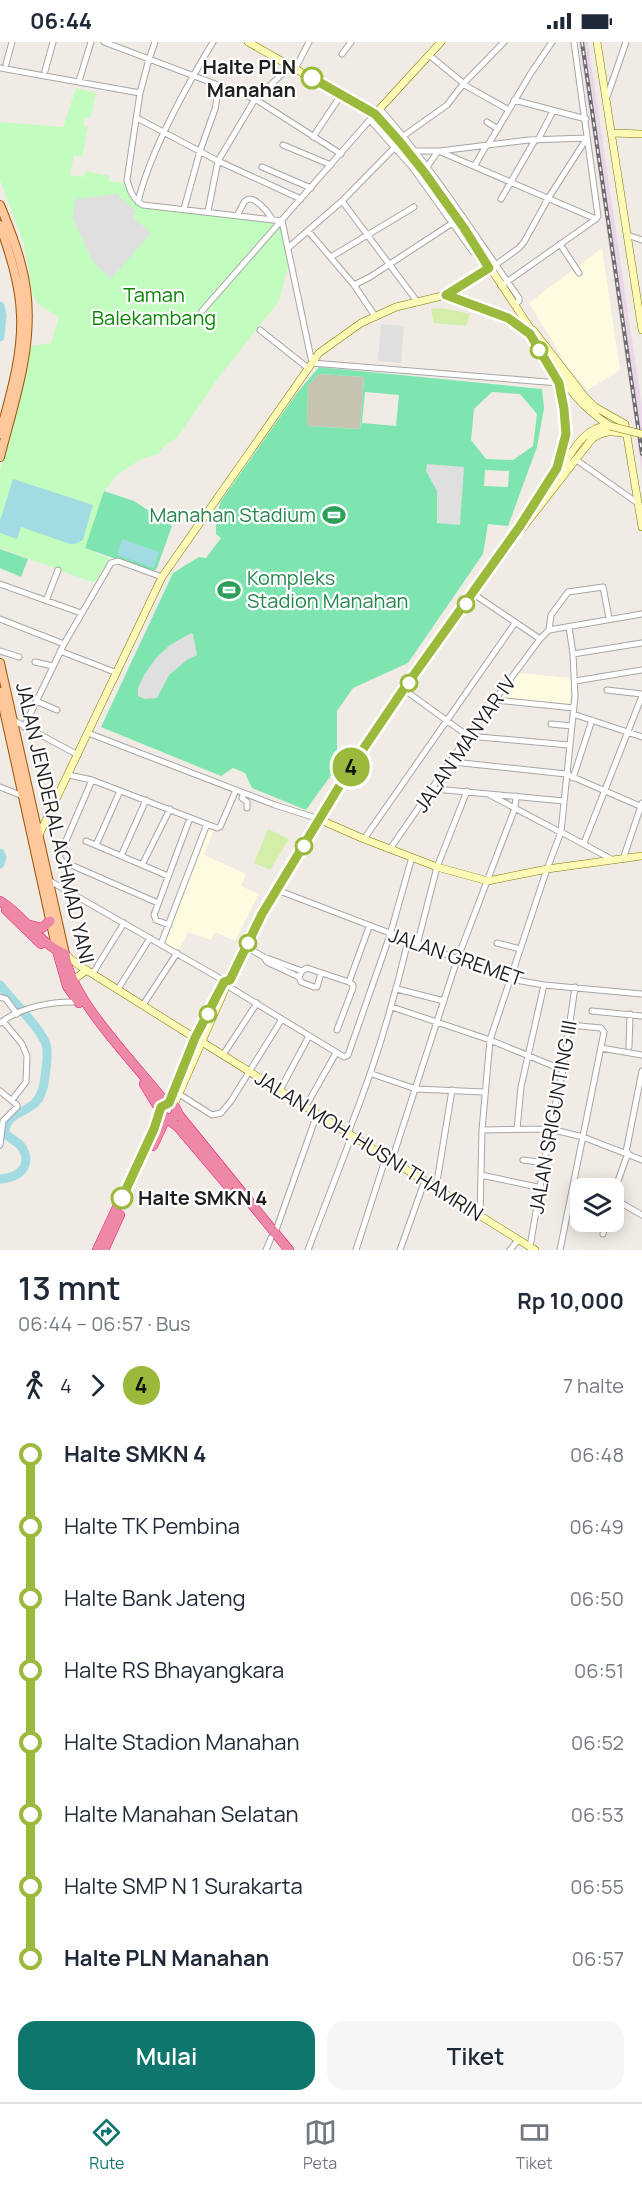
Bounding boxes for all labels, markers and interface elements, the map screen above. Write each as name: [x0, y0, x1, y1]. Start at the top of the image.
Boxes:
text: 06:44: [30, 6, 92, 36]
place label: Halte PLN Manahan: [202, 53, 296, 103]
marker: Halte PLN Manahan: [301, 67, 323, 89]
park label: Taman Balekambang: [92, 281, 216, 331]
unlabelled marker: [530, 341, 548, 359]
place label: Manahan Stadium: [149, 501, 316, 528]
sports icon: Manahan Stadium: [321, 502, 347, 528]
place label: Kompleks Stadion Manahan: [247, 564, 408, 614]
sports icon: Kompleks Stadion Manahan: [216, 577, 242, 603]
unlabelled marker: [457, 595, 475, 613]
street label: JALAN MANYAR IV: [407, 670, 522, 817]
unlabelled marker: [400, 674, 418, 692]
street label: JALAN JENDERAL ACHMAD YANI: [10, 680, 101, 966]
line badge: 4: [332, 748, 370, 786]
text: 4: [345, 753, 357, 781]
unlabelled marker: [295, 837, 313, 855]
street label: JALAN GREMET: [385, 921, 527, 992]
unlabelled marker: [239, 934, 257, 952]
unlabelled marker: [199, 1005, 217, 1023]
street label: JALAN SRIGUNTING III: [522, 1018, 583, 1216]
street label: JALAN MOH. HUSNI THAMRIN: [250, 1064, 488, 1227]
map controls: [570, 1178, 624, 1232]
button: layers: [570, 1178, 624, 1232]
place label: Halte SMKN 4: [138, 1184, 267, 1211]
marker: Halte SMKN 4: [111, 1187, 133, 1209]
text: 13 mnt: [18, 1265, 121, 1310]
text: Rp 10,000: [517, 1286, 624, 1316]
text: 06:44 – 06:57 · Bus: [18, 1310, 191, 1337]
icon: walk: [18, 1369, 51, 1402]
icon: forward: [81, 1369, 114, 1402]
text: 4: [135, 1371, 148, 1399]
text: 4: [60, 1372, 72, 1399]
text: 7 halte: [563, 1372, 624, 1399]
text: Halte SMKN 4: [64, 1439, 206, 1469]
text: 06:48: [570, 1441, 624, 1468]
text: Halte TK Pembina: [64, 1511, 240, 1541]
text: 06:49: [569, 1513, 624, 1540]
text: Halte Bank Jateng: [64, 1583, 246, 1613]
text: 06:50: [570, 1585, 624, 1612]
text: Halte RS Bhayangkara: [64, 1655, 284, 1685]
text: 06:51: [574, 1657, 624, 1684]
text: Halte Stadion Manahan: [64, 1727, 300, 1757]
text: 06:52: [571, 1729, 624, 1756]
text: Halte Manahan Selatan: [64, 1799, 299, 1829]
text: 06:53: [571, 1801, 624, 1828]
text: Halte SMP N 1 Surakarta: [64, 1871, 303, 1901]
text: 06:55: [570, 1873, 624, 1900]
text: Halte PLN Manahan: [64, 1943, 269, 1973]
text: 06:57: [572, 1945, 624, 1972]
button: Mulai: [18, 2021, 315, 2090]
button: Tiket: [327, 2021, 624, 2090]
tab: Rute: [89, 2116, 124, 2174]
tab: Peta: [303, 2116, 337, 2174]
tab: Tiket: [516, 2116, 553, 2174]

